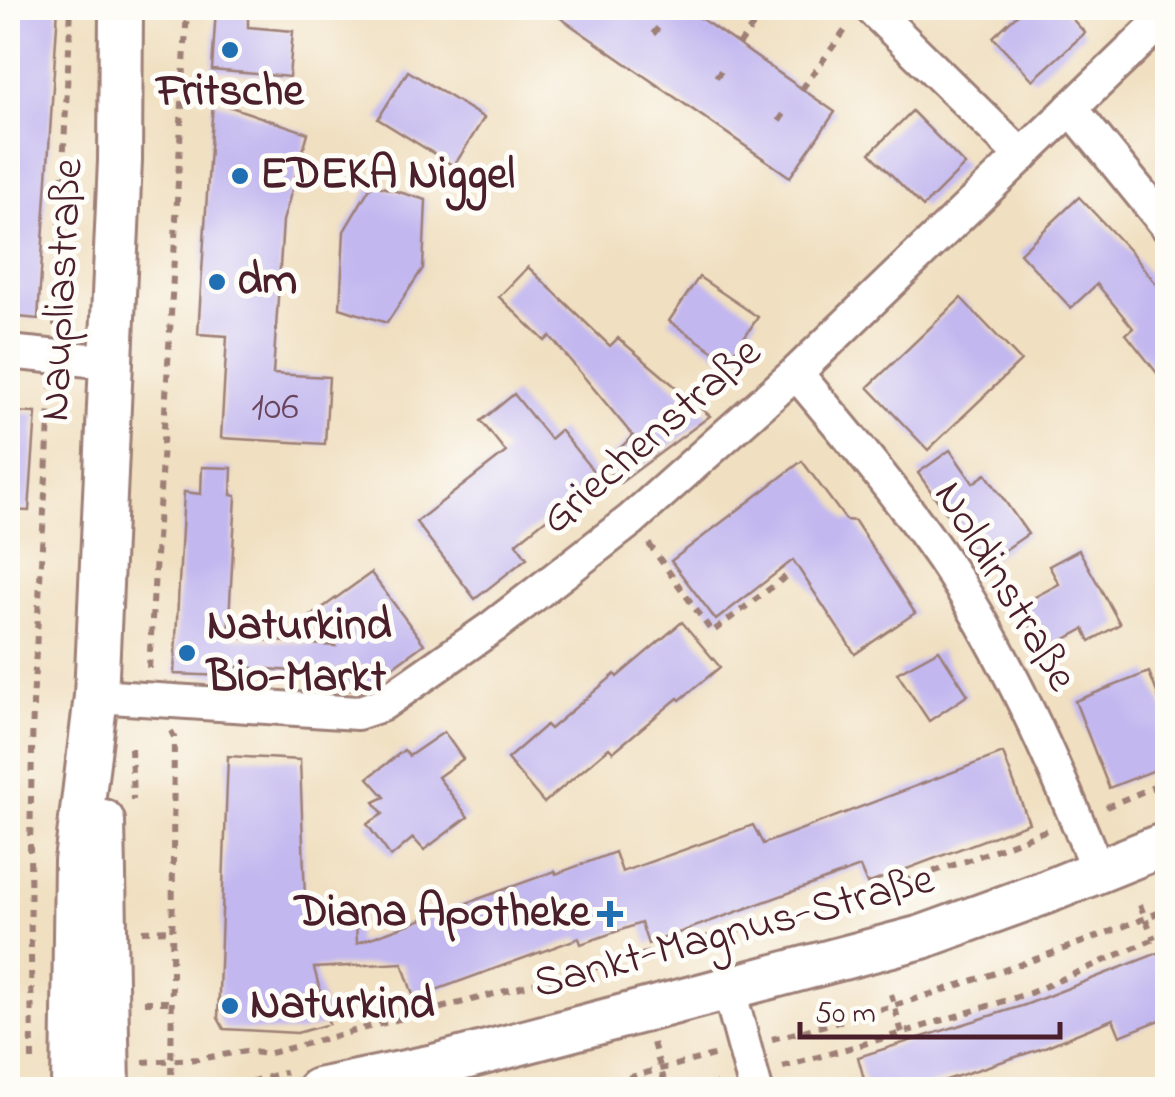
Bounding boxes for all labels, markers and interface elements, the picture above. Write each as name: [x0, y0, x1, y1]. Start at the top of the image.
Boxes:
marker: Fritsche: [219, 39, 241, 61]
place label: Fritsche: [154, 60, 305, 126]
place label: EDEKA Niggel: [260, 143, 515, 211]
street label: Naupliastraße: [23, 156, 103, 423]
marker: EDEKA Niggel: [229, 165, 251, 187]
place label: dm: [237, 249, 297, 315]
marker: dm: [206, 271, 228, 293]
street label: Griechenstraße: [527, 322, 778, 552]
house number: 106: [251, 379, 299, 438]
street label: Noldinstraße: [915, 469, 1093, 706]
place label: Naturkind Bio-Markt: [205, 594, 392, 712]
marker: Naturkind Bio-Markt: [176, 642, 198, 664]
street label: Sankt-Magnus-Straße: [526, 848, 943, 1019]
place label: Diana Apotheke: [293, 881, 592, 947]
marker: Diana Apotheke: [599, 903, 621, 925]
place label: Naturkind: [250, 973, 435, 1039]
scale bar: [800, 977, 1060, 1039]
text: 50 m: [815, 993, 876, 1037]
marker: Naturkind: [219, 995, 241, 1017]

